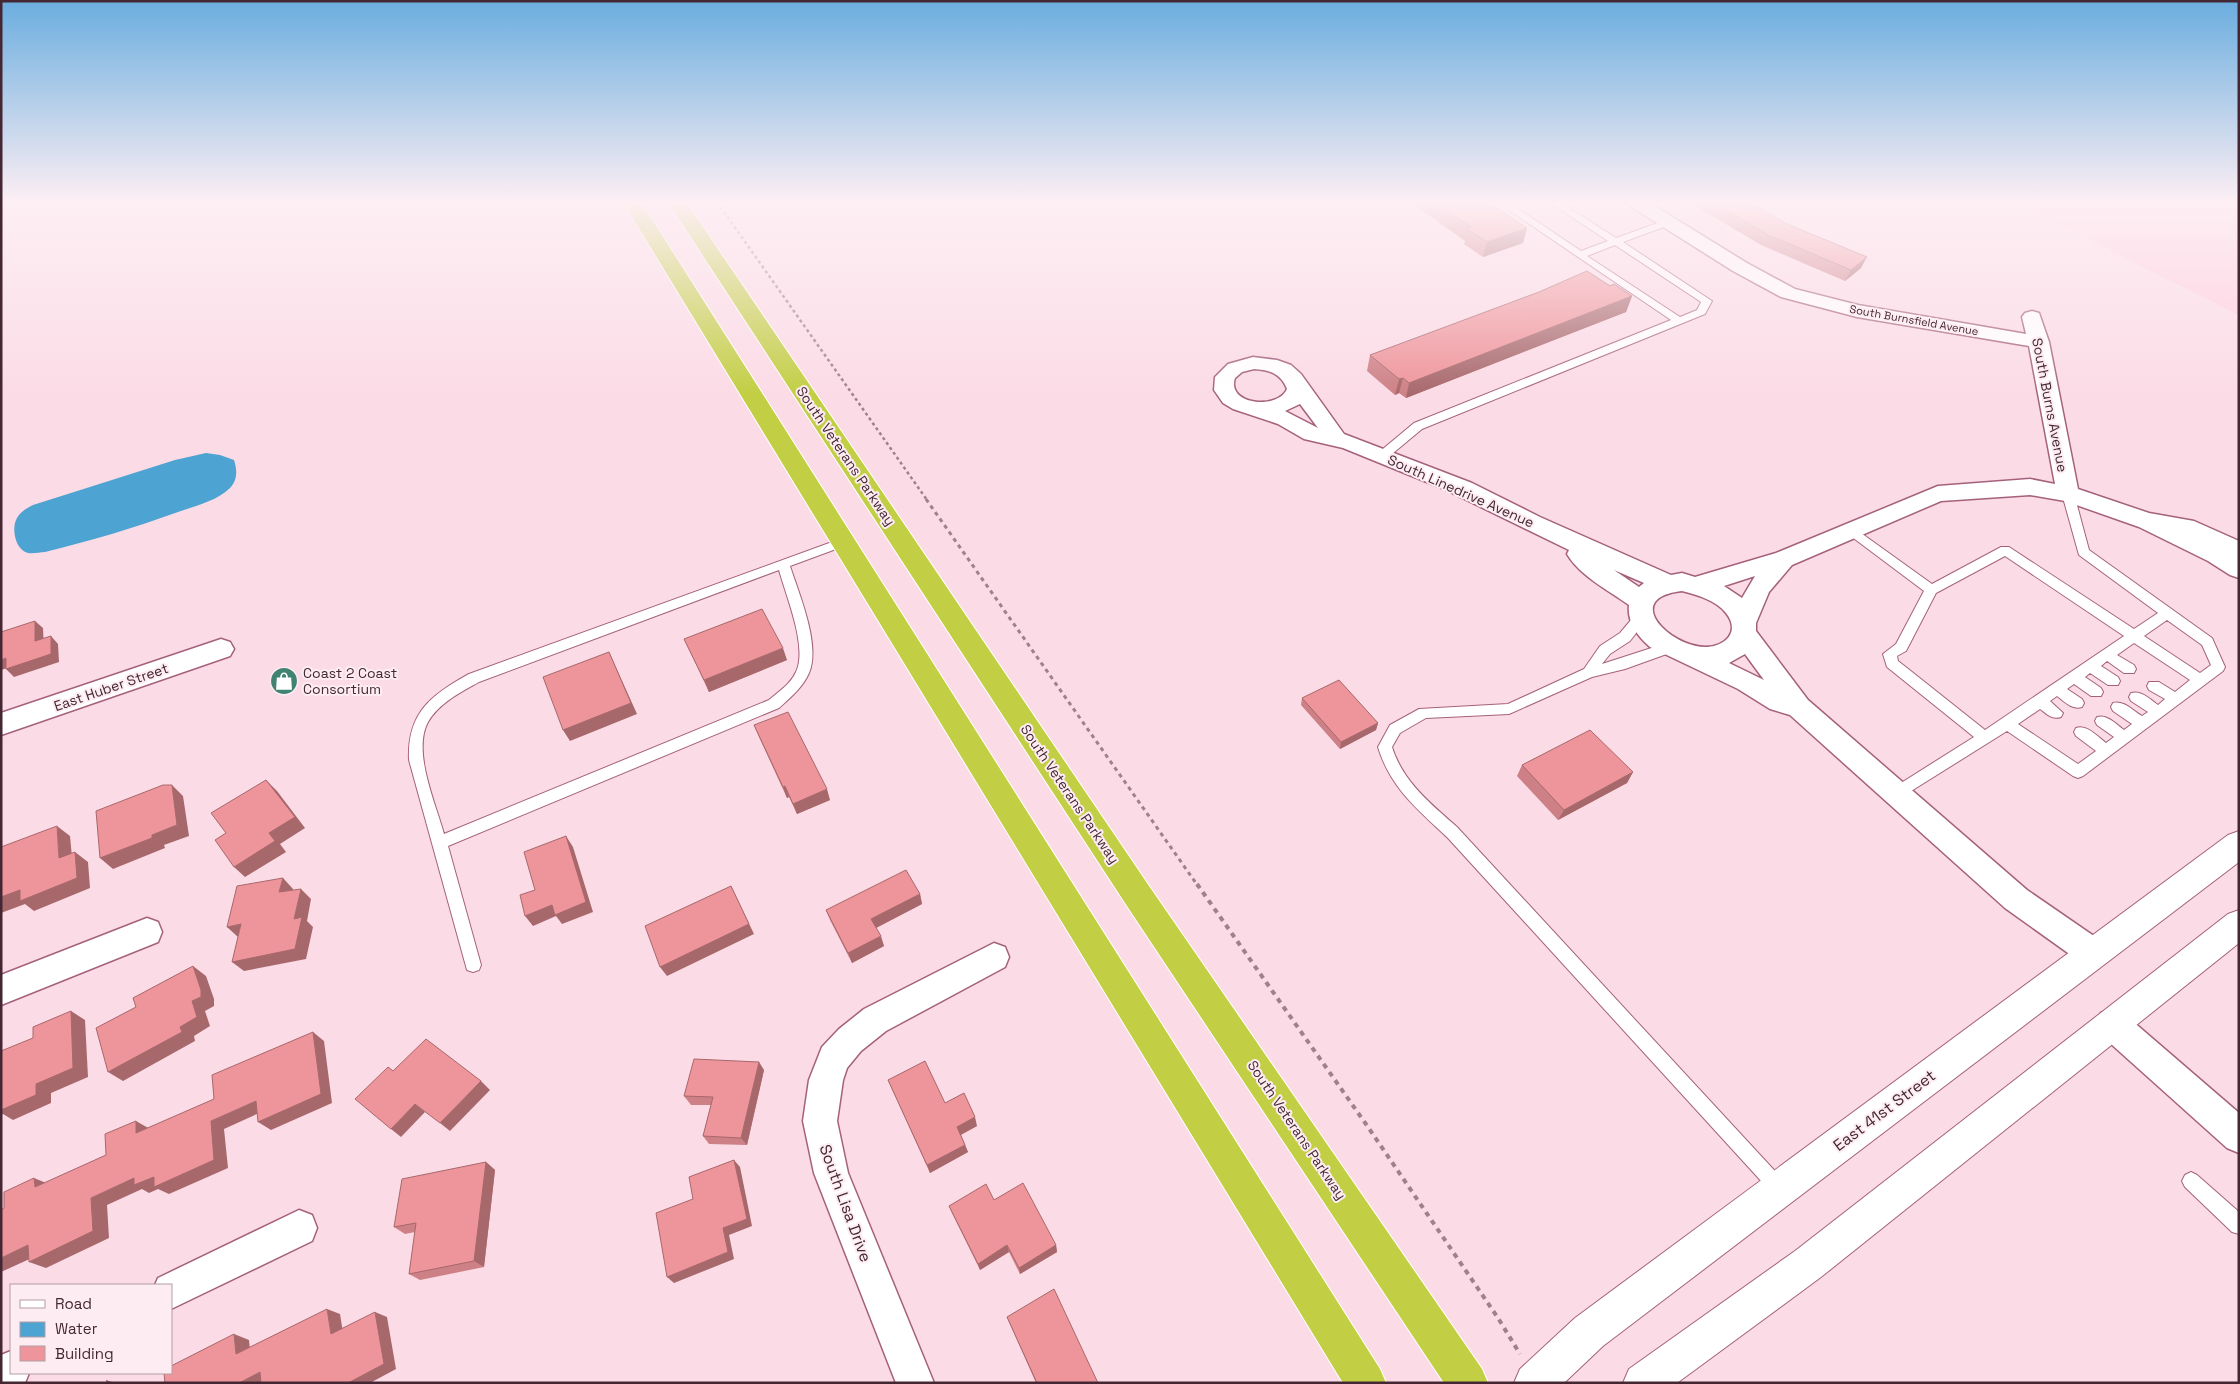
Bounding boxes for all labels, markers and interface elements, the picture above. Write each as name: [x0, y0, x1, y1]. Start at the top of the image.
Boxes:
street label: South Burnsfield Avenue: [1848, 302, 1980, 338]
street label: South Burns Avenue: [2028, 336, 2072, 474]
street label: South Veterans Parkway: [793, 383, 899, 529]
street label: South Linedrive Avenue: [1385, 451, 1537, 531]
street label: East Huber Street: [51, 659, 171, 715]
place label: Coast 2 Coast Consortium: [303, 664, 397, 698]
shop icon: Coast 2 Coast Consortium: [269, 666, 299, 696]
street label: South Veterans Parkway: [1017, 721, 1123, 867]
street label: South Veterans Parkway: [1244, 1057, 1350, 1203]
street label: East 41st Street: [1829, 1065, 1940, 1156]
street label: South Lisa Drive: [815, 1142, 877, 1265]
legend: [10, 1284, 172, 1374]
text: Road: [55, 1294, 92, 1313]
text: Water: [55, 1319, 98, 1338]
text: Building: [55, 1344, 114, 1363]

